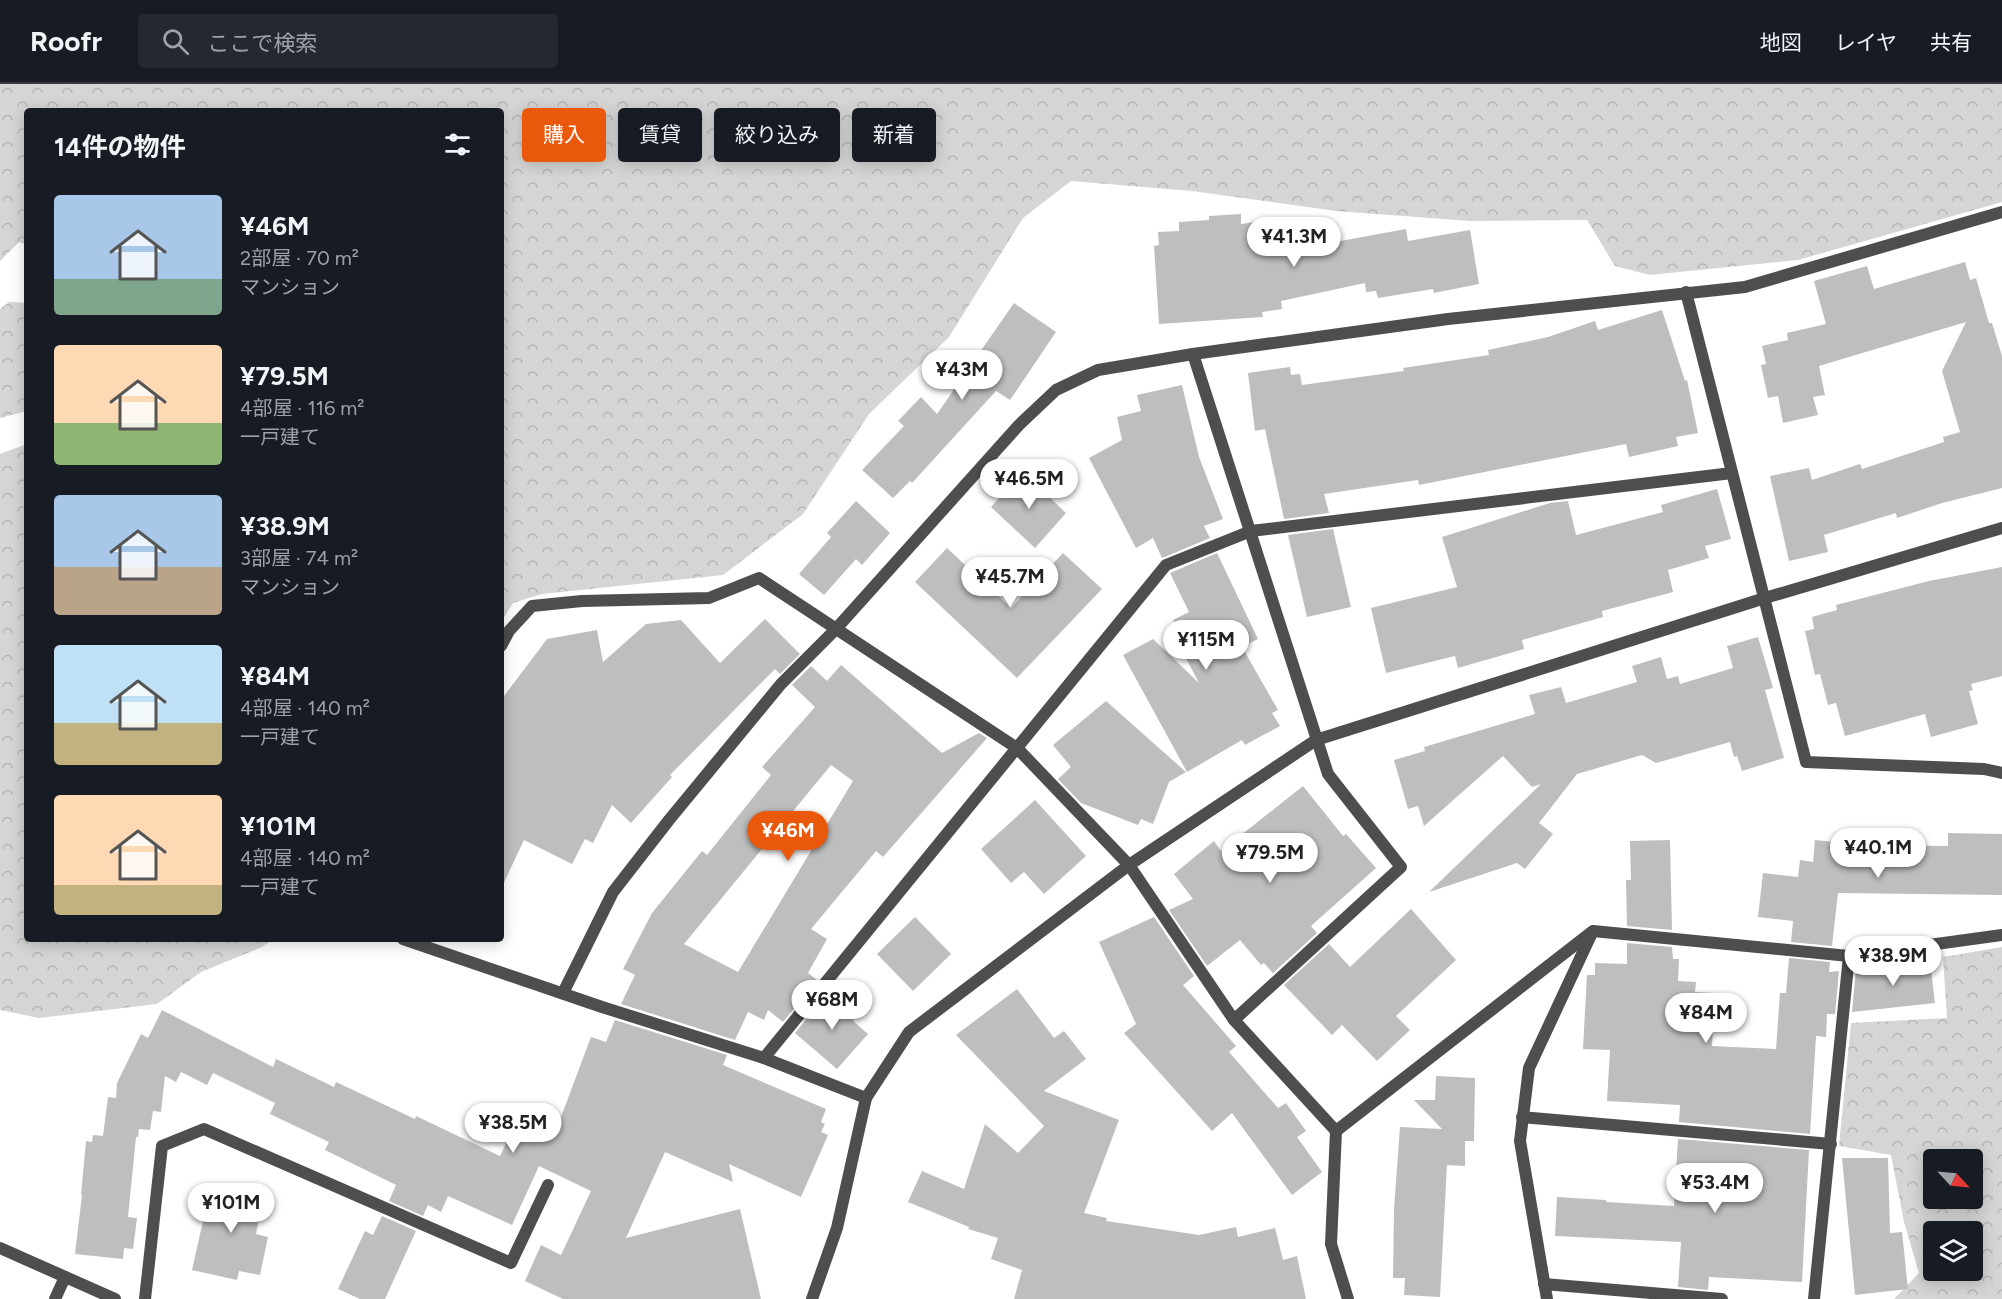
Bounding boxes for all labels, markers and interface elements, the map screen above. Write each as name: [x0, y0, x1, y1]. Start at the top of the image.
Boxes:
search box: [138, 14, 558, 68]
text: Roofr: [30, 24, 102, 58]
icon: search: [159, 25, 192, 58]
text: ここで検索: [207, 30, 317, 57]
text: 地図: [1760, 30, 1802, 55]
text: レイヤ: [1835, 30, 1897, 55]
text: 共有: [1930, 30, 1972, 55]
chip: 購入: [522, 108, 606, 162]
chip: 賃貸: [618, 108, 702, 162]
chip: 絞り込み: [714, 108, 840, 162]
chip: 新着: [852, 108, 936, 162]
icon: filters: [441, 128, 474, 161]
text: 14件の物件: [54, 131, 185, 163]
text: ¥46M: [240, 210, 309, 242]
pin: ¥41.3M: [1245, 217, 1343, 268]
icon: home: [102, 219, 174, 291]
text: ¥41.3M: [1261, 224, 1327, 248]
text: 2部屋 · 70 m²: [240, 246, 359, 270]
text: マンション: [240, 275, 340, 299]
pin: ¥43M: [926, 350, 998, 401]
text: ¥43M: [936, 357, 988, 381]
text: ¥79.5M: [240, 360, 329, 392]
icon: home: [102, 369, 174, 441]
text: 4部屋 · 116 m²: [240, 396, 364, 420]
text: 一戸建て: [240, 425, 320, 449]
pin: ¥46.5M: [980, 459, 1078, 510]
text: ¥46.5M: [994, 466, 1064, 490]
text: ¥38.9M: [240, 510, 330, 542]
icon: home: [102, 519, 174, 591]
text: 3部屋 · 74 m²: [240, 546, 358, 570]
pin: ¥45.7M: [961, 557, 1059, 608]
text: ¥45.7M: [975, 564, 1045, 588]
text: マンション: [240, 575, 340, 599]
pin: ¥115M: [1164, 620, 1248, 671]
text: ¥115M: [1177, 627, 1235, 651]
text: ¥84M: [240, 660, 310, 692]
icon: home: [102, 669, 174, 741]
text: 4部屋 · 140 m²: [240, 696, 370, 720]
text: 一戸建て: [240, 725, 320, 749]
text: ¥101M: [240, 810, 317, 842]
pin: ¥46M: [752, 811, 824, 862]
text: ¥46M: [761, 818, 815, 842]
icon: home: [102, 819, 174, 891]
pin: ¥40.1M: [1829, 828, 1927, 879]
pin: ¥79.5M: [1221, 833, 1319, 884]
text: ¥40.1M: [1844, 835, 1912, 859]
text: ¥79.5M: [1236, 840, 1304, 864]
text: 4部屋 · 140 m²: [240, 846, 370, 870]
text: 一戸建て: [240, 875, 320, 899]
pin: ¥38.9M: [1844, 936, 1942, 987]
text: ¥38.9M: [1859, 943, 1927, 967]
pin: ¥68M: [796, 980, 868, 1031]
text: ¥68M: [806, 987, 858, 1011]
pin: ¥84M: [1670, 993, 1742, 1044]
text: ¥84M: [1679, 1000, 1733, 1024]
pin: ¥38.5M: [464, 1103, 562, 1154]
text: ¥38.5M: [479, 1110, 548, 1134]
north arrow: [1923, 1149, 1983, 1209]
map controls: [1923, 1149, 1983, 1281]
pin: ¥53.4M: [1666, 1163, 1764, 1214]
text: ¥53.4M: [1680, 1170, 1750, 1194]
pin: ¥101M: [189, 1183, 273, 1234]
text: ¥101M: [202, 1190, 260, 1214]
button: layers: [1923, 1221, 1983, 1281]

